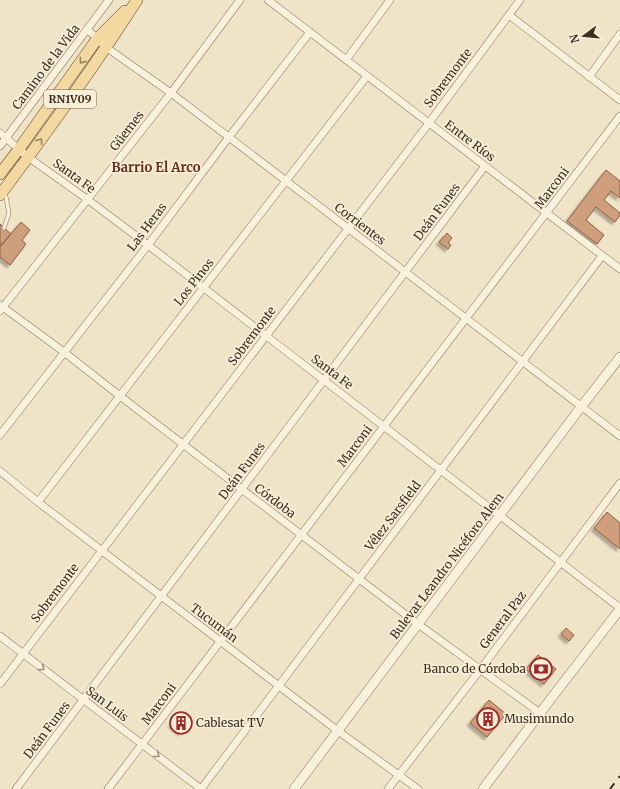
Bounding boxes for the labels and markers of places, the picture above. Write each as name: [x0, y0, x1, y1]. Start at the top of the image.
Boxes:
bank icon: Banco de Córdoba: [528, 656, 554, 682]
place label: Banco de Córdoba: [423, 661, 527, 676]
building icon: Musimundo: [475, 706, 501, 732]
building icon: Cablesat TV: [168, 710, 194, 736]
place label: Musimundo: [504, 711, 574, 726]
place label: Cablesat TV: [196, 715, 265, 730]

